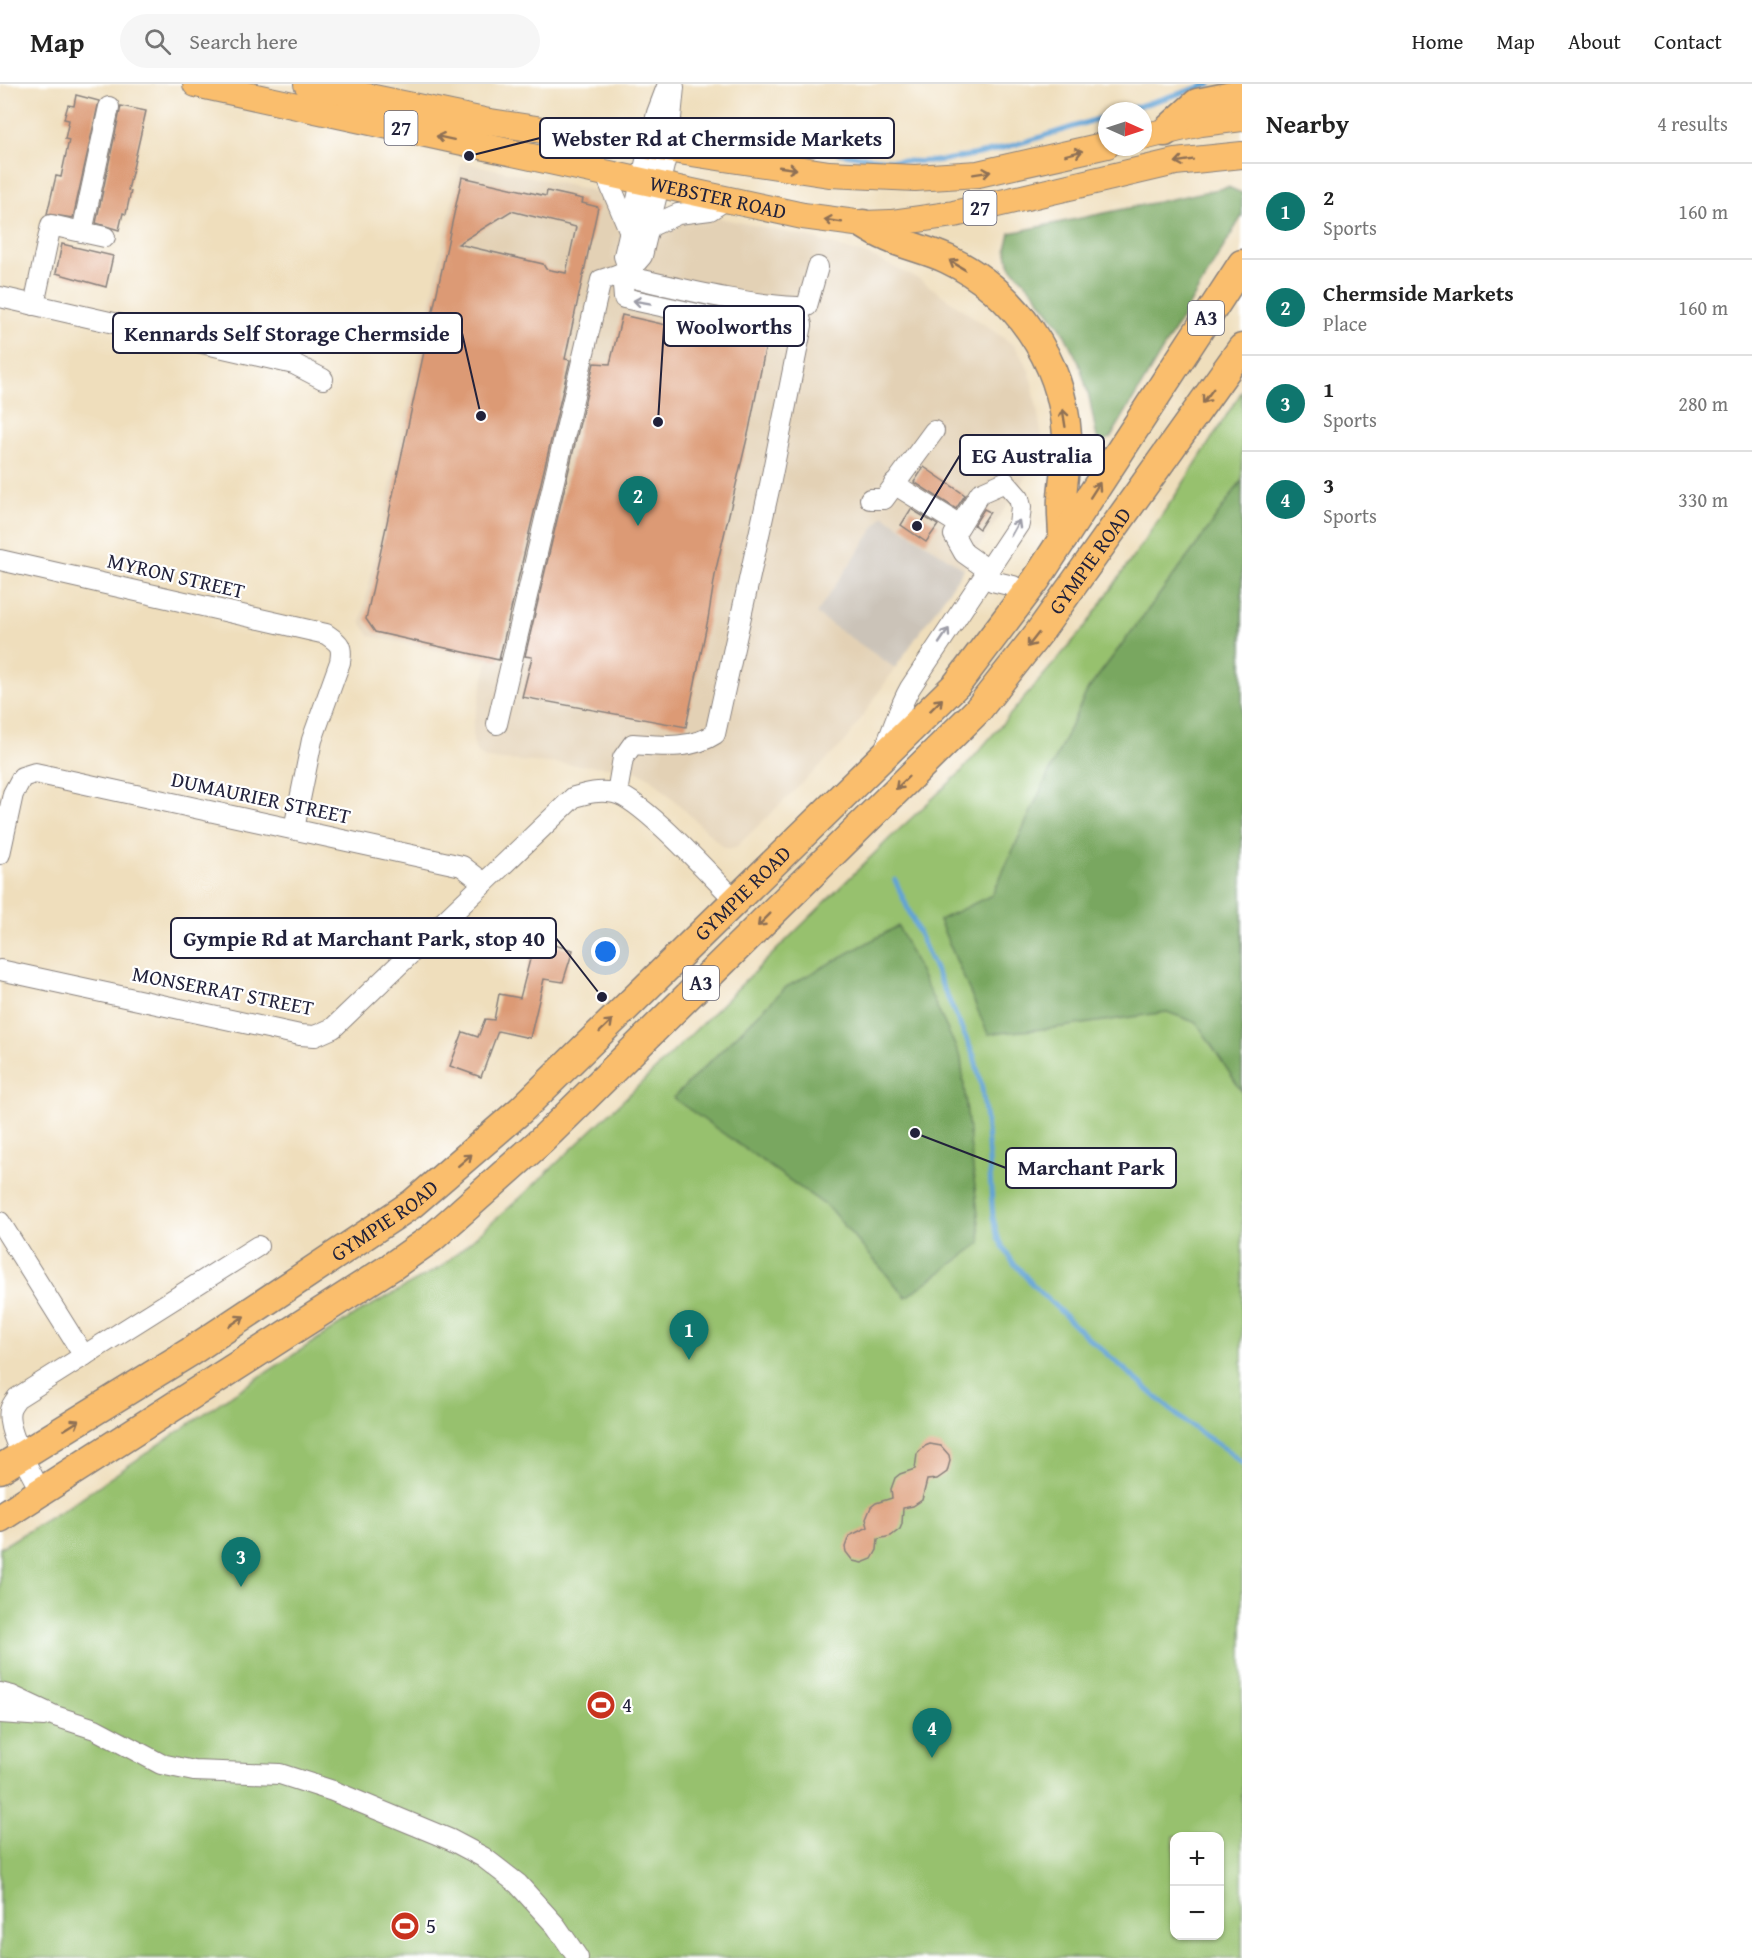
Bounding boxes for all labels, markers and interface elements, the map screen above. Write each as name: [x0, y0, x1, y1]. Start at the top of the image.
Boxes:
search box: [120, 14, 540, 68]
text: Map: [30, 21, 84, 62]
icon: search: [141, 25, 174, 58]
text: Search here: [189, 25, 298, 57]
text: Home: [1412, 26, 1463, 57]
text: Map: [1496, 26, 1535, 57]
text: About: [1568, 26, 1621, 57]
text: Contact: [1654, 26, 1722, 57]
north arrow: [1098, 102, 1152, 156]
text: Nearby: [1266, 104, 1349, 143]
text: 4 results: [1657, 109, 1728, 138]
road number: 27: [384, 111, 418, 145]
callout: Webster Rd at Chermside Markets: [540, 118, 894, 158]
text: Webster Rd at Chermside Markets: [552, 122, 882, 154]
one-way arrow: [436, 132, 455, 143]
one-way arrow: [1064, 147, 1083, 158]
one-way arrow: [1175, 155, 1194, 166]
one-way arrow: [777, 163, 797, 174]
street label: WEBSTER ROAD: [646, 167, 789, 227]
one-way arrow: [971, 167, 991, 178]
text: 2: [1323, 181, 1334, 213]
road number: 27: [964, 191, 996, 225]
text: 1: [1280, 197, 1291, 226]
text: 160 m: [1678, 197, 1728, 226]
text: Sports: [1323, 213, 1377, 242]
one-way arrow: [824, 215, 844, 226]
one-way arrow: [949, 258, 966, 270]
text: Chermside Markets: [1323, 277, 1514, 309]
text: 2: [1280, 293, 1291, 322]
text: 160 m: [1678, 293, 1728, 322]
one-way arrow: [632, 296, 652, 307]
road number: A3: [1188, 301, 1224, 335]
callout: Woolworths: [664, 306, 804, 346]
text: Place: [1323, 309, 1367, 338]
text: Woolworths: [676, 310, 792, 342]
callout: Kennards Self Storage Chermside: [113, 313, 462, 353]
text: Kennards Self Storage Chermside: [124, 317, 450, 349]
text: 1: [1323, 373, 1334, 405]
one-way arrow: [1202, 387, 1214, 403]
text: 3: [1280, 389, 1291, 418]
text: 280 m: [1678, 389, 1728, 418]
text: Sports: [1323, 405, 1377, 434]
one-way arrow: [1059, 409, 1070, 429]
callout: EG Australia: [960, 435, 1104, 475]
text: EG Australia: [972, 439, 1093, 471]
text: 3: [1323, 469, 1334, 501]
pin: 2: [618, 476, 658, 526]
one-way arrow: [1089, 482, 1101, 499]
text: 4: [1280, 485, 1291, 514]
text: 330 m: [1678, 485, 1728, 514]
street label: GYMPIE ROAD: [1041, 501, 1139, 621]
text: Sports: [1323, 501, 1377, 530]
one-way arrow: [1009, 520, 1021, 537]
street label: MYRON STREET: [104, 545, 248, 606]
one-way arrow: [938, 627, 951, 644]
one-way arrow: [1027, 631, 1040, 647]
one-way arrow: [928, 698, 943, 713]
street label: DUMAURIER STREET: [169, 763, 354, 832]
one-way arrow: [895, 776, 910, 791]
street label: GYMPIE ROAD: [687, 838, 798, 948]
one-way arrow: [756, 913, 771, 928]
callout: Gympie Rd at Marchant Park, stop 40: [171, 918, 556, 958]
text: Gympie Rd at Marchant Park, stop 40: [183, 922, 545, 954]
your location: [591, 937, 620, 966]
street label: MONSERRAT STREET: [130, 958, 317, 1023]
road number: A3: [683, 966, 719, 1000]
one-way arrow: [599, 1019, 614, 1034]
callout: Marchant Park: [1006, 1148, 1176, 1188]
text: Marchant Park: [1018, 1151, 1165, 1183]
one-way arrow: [457, 1153, 472, 1167]
street label: GYMPIE ROAD: [325, 1172, 445, 1269]
pin: 1: [670, 1310, 708, 1360]
one-way arrow: [228, 1315, 245, 1327]
one-way arrow: [63, 1418, 80, 1430]
pin: 3: [222, 1538, 260, 1587]
sports icon: 4: [585, 1689, 617, 1721]
place label: 4: [622, 1689, 632, 1720]
pin: 4: [912, 1708, 952, 1758]
map controls: [1170, 1832, 1224, 1940]
button: +: [1170, 1832, 1224, 1886]
button: −: [1170, 1886, 1224, 1940]
sports icon: 5: [389, 1910, 421, 1942]
place label: 5: [426, 1910, 436, 1941]

